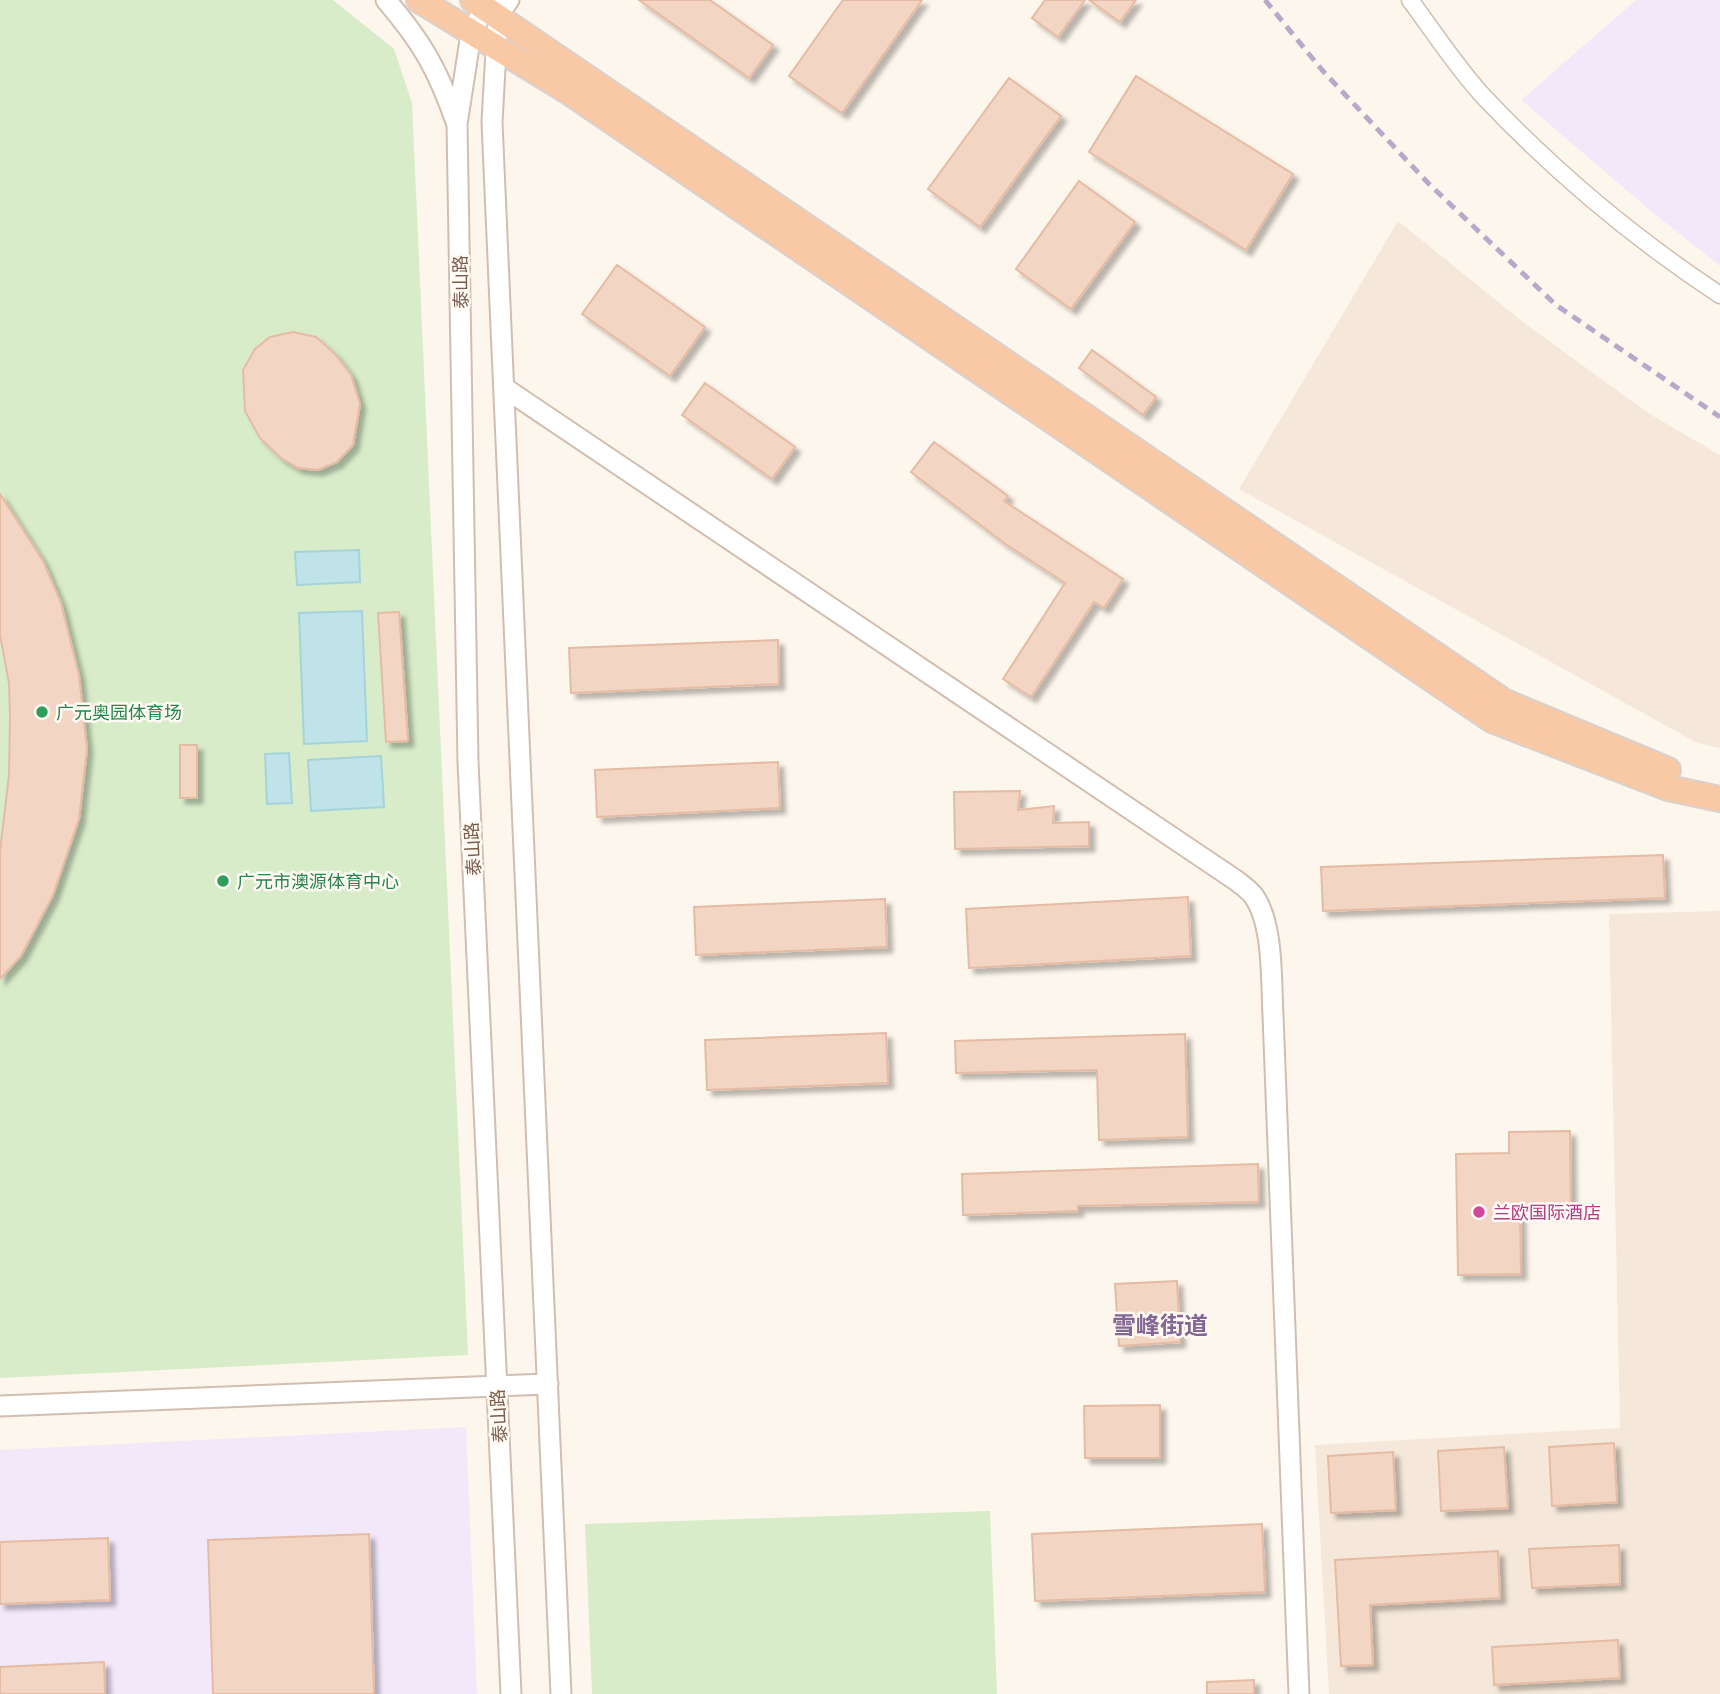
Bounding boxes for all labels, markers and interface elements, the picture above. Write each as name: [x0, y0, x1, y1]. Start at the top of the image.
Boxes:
street label: 泰山路: [450, 255, 470, 309]
place label: 广元奥园体育场: [56, 702, 182, 722]
marker: 广元奥园体育场: [34, 704, 50, 720]
street label: 泰山路: [461, 822, 483, 876]
place label: 广元市澳源体育中心: [237, 871, 399, 891]
marker: 广元市澳源体育中心: [215, 873, 231, 889]
place label: 兰欧国际酒店: [1493, 1202, 1601, 1222]
marker: 兰欧国际酒店: [1471, 1204, 1487, 1220]
district label: 雪峰街道: [1112, 1312, 1208, 1339]
street label: 泰山路: [487, 1389, 509, 1443]

